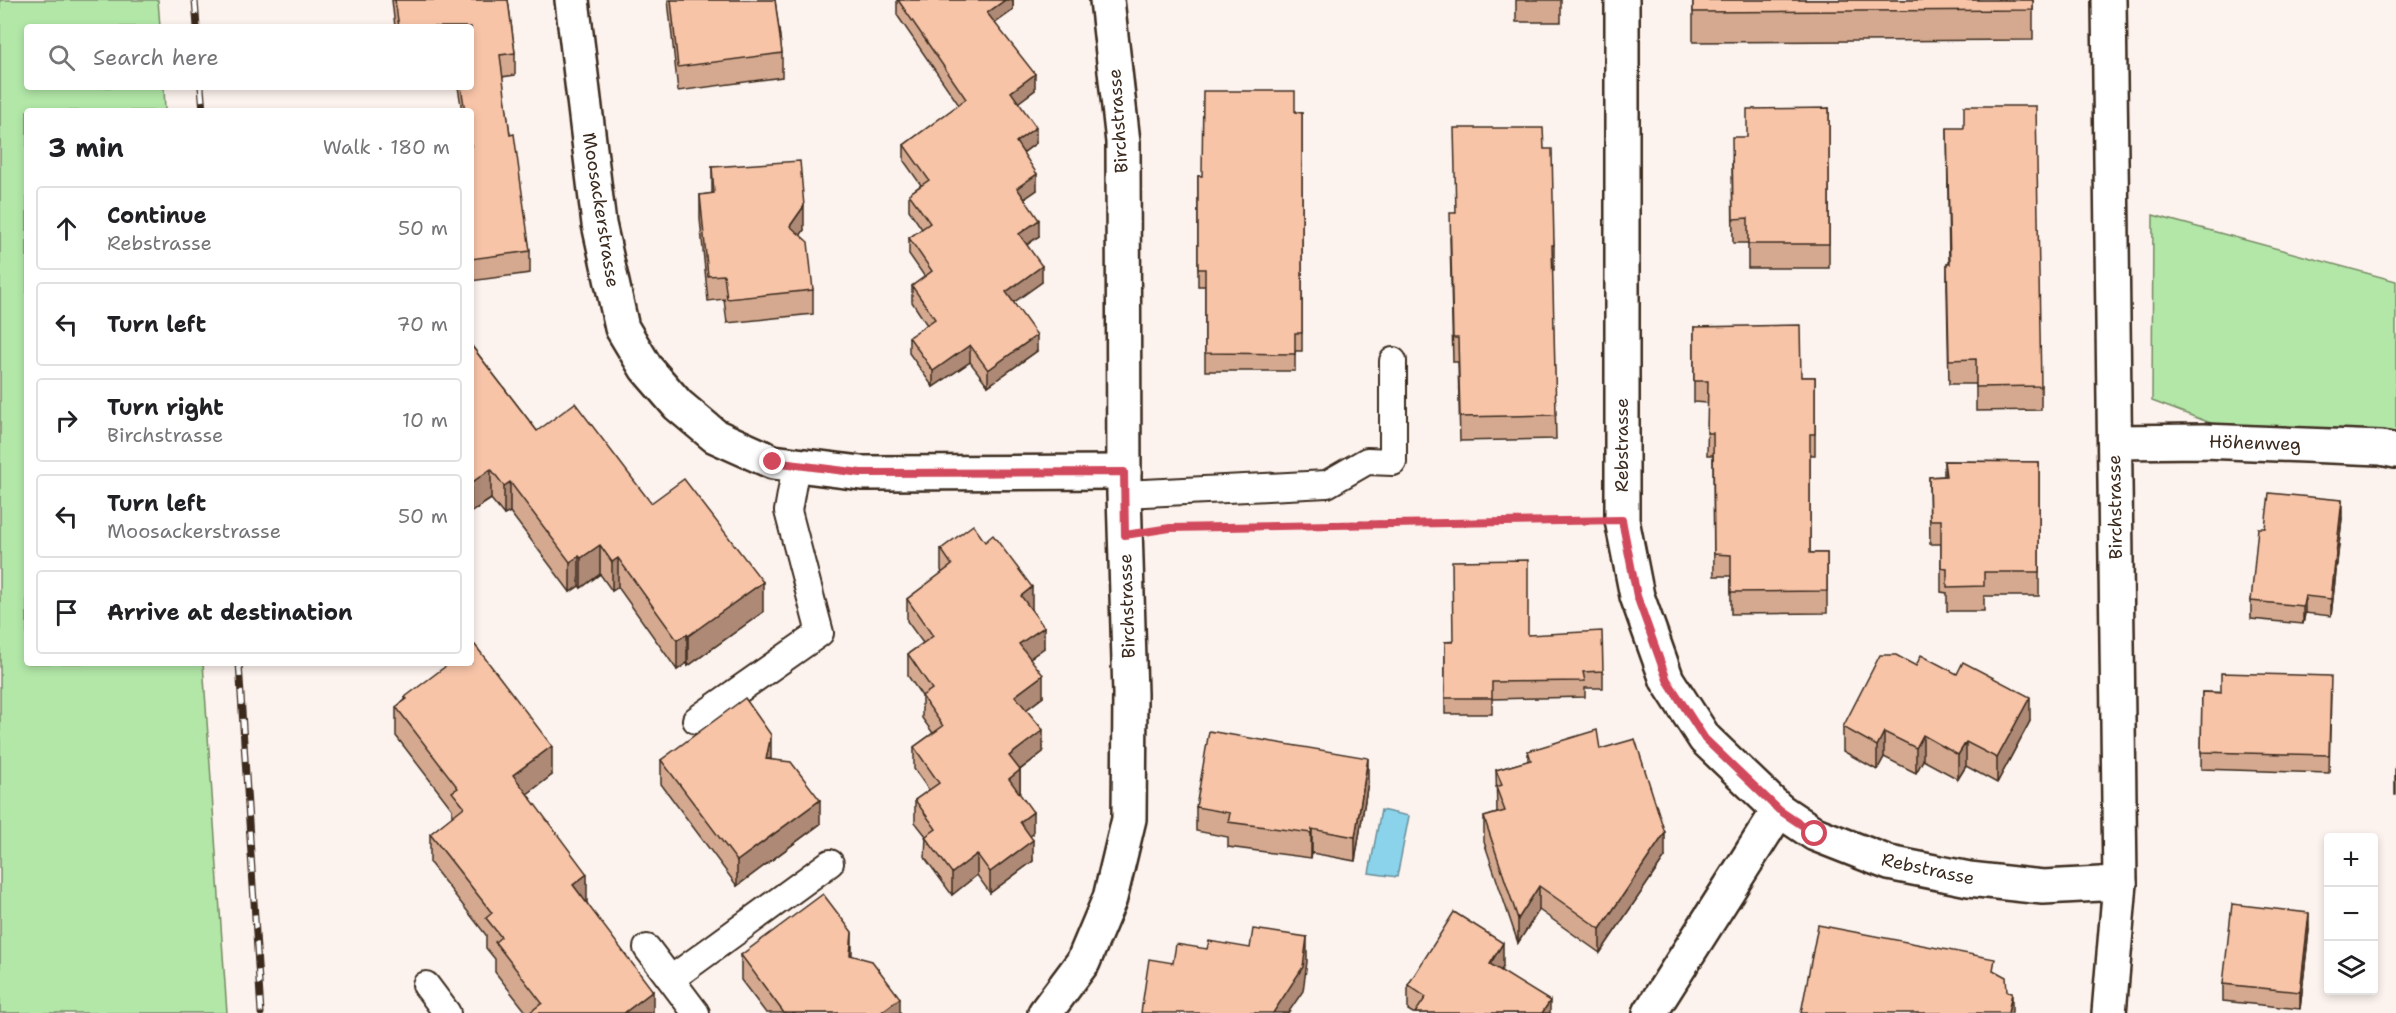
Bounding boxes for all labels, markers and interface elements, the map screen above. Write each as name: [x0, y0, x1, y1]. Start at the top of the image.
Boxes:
search box: [24, 24, 474, 90]
icon: search: [45, 41, 78, 74]
text: Search here: [93, 43, 219, 72]
street label: Birchstrasse: [1102, 68, 1134, 174]
text: 3 min: [48, 130, 124, 165]
street label: Moosackerstrasse: [577, 131, 625, 289]
text: Walk · 180 m: [323, 134, 450, 160]
text: Continue: [107, 201, 207, 230]
icon: ahead: [50, 212, 83, 245]
text: 50 m: [398, 215, 448, 241]
text: Rebstrasse: [107, 230, 212, 256]
icon: left: [50, 308, 83, 341]
text: Turn left: [107, 310, 206, 339]
text: 70 m: [396, 311, 448, 337]
text: Turn right: [107, 393, 224, 422]
street label: Rebstrasse: [1610, 398, 1634, 492]
icon: right: [50, 404, 83, 437]
text: 10 m: [402, 407, 448, 433]
text: Birchstrasse: [107, 422, 223, 448]
street label: Höhenweg: [2208, 429, 2302, 457]
route end: [759, 448, 785, 474]
street label: Birchstrasse: [2102, 454, 2128, 560]
text: Turn left: [107, 489, 206, 518]
icon: left: [50, 500, 83, 533]
text: 50 m: [398, 503, 448, 529]
text: Moosackerstrasse: [107, 518, 281, 544]
street label: Birchstrasse: [1113, 553, 1141, 659]
icon: arrive: [50, 596, 83, 629]
text: Arrive at destination: [107, 598, 353, 627]
route start: [1801, 820, 1827, 846]
map controls: [2324, 833, 2378, 995]
button: +: [2324, 833, 2378, 887]
street label: Rebstrasse: [1879, 847, 1977, 891]
button: −: [2324, 887, 2378, 941]
button: layers: [2324, 941, 2378, 995]

